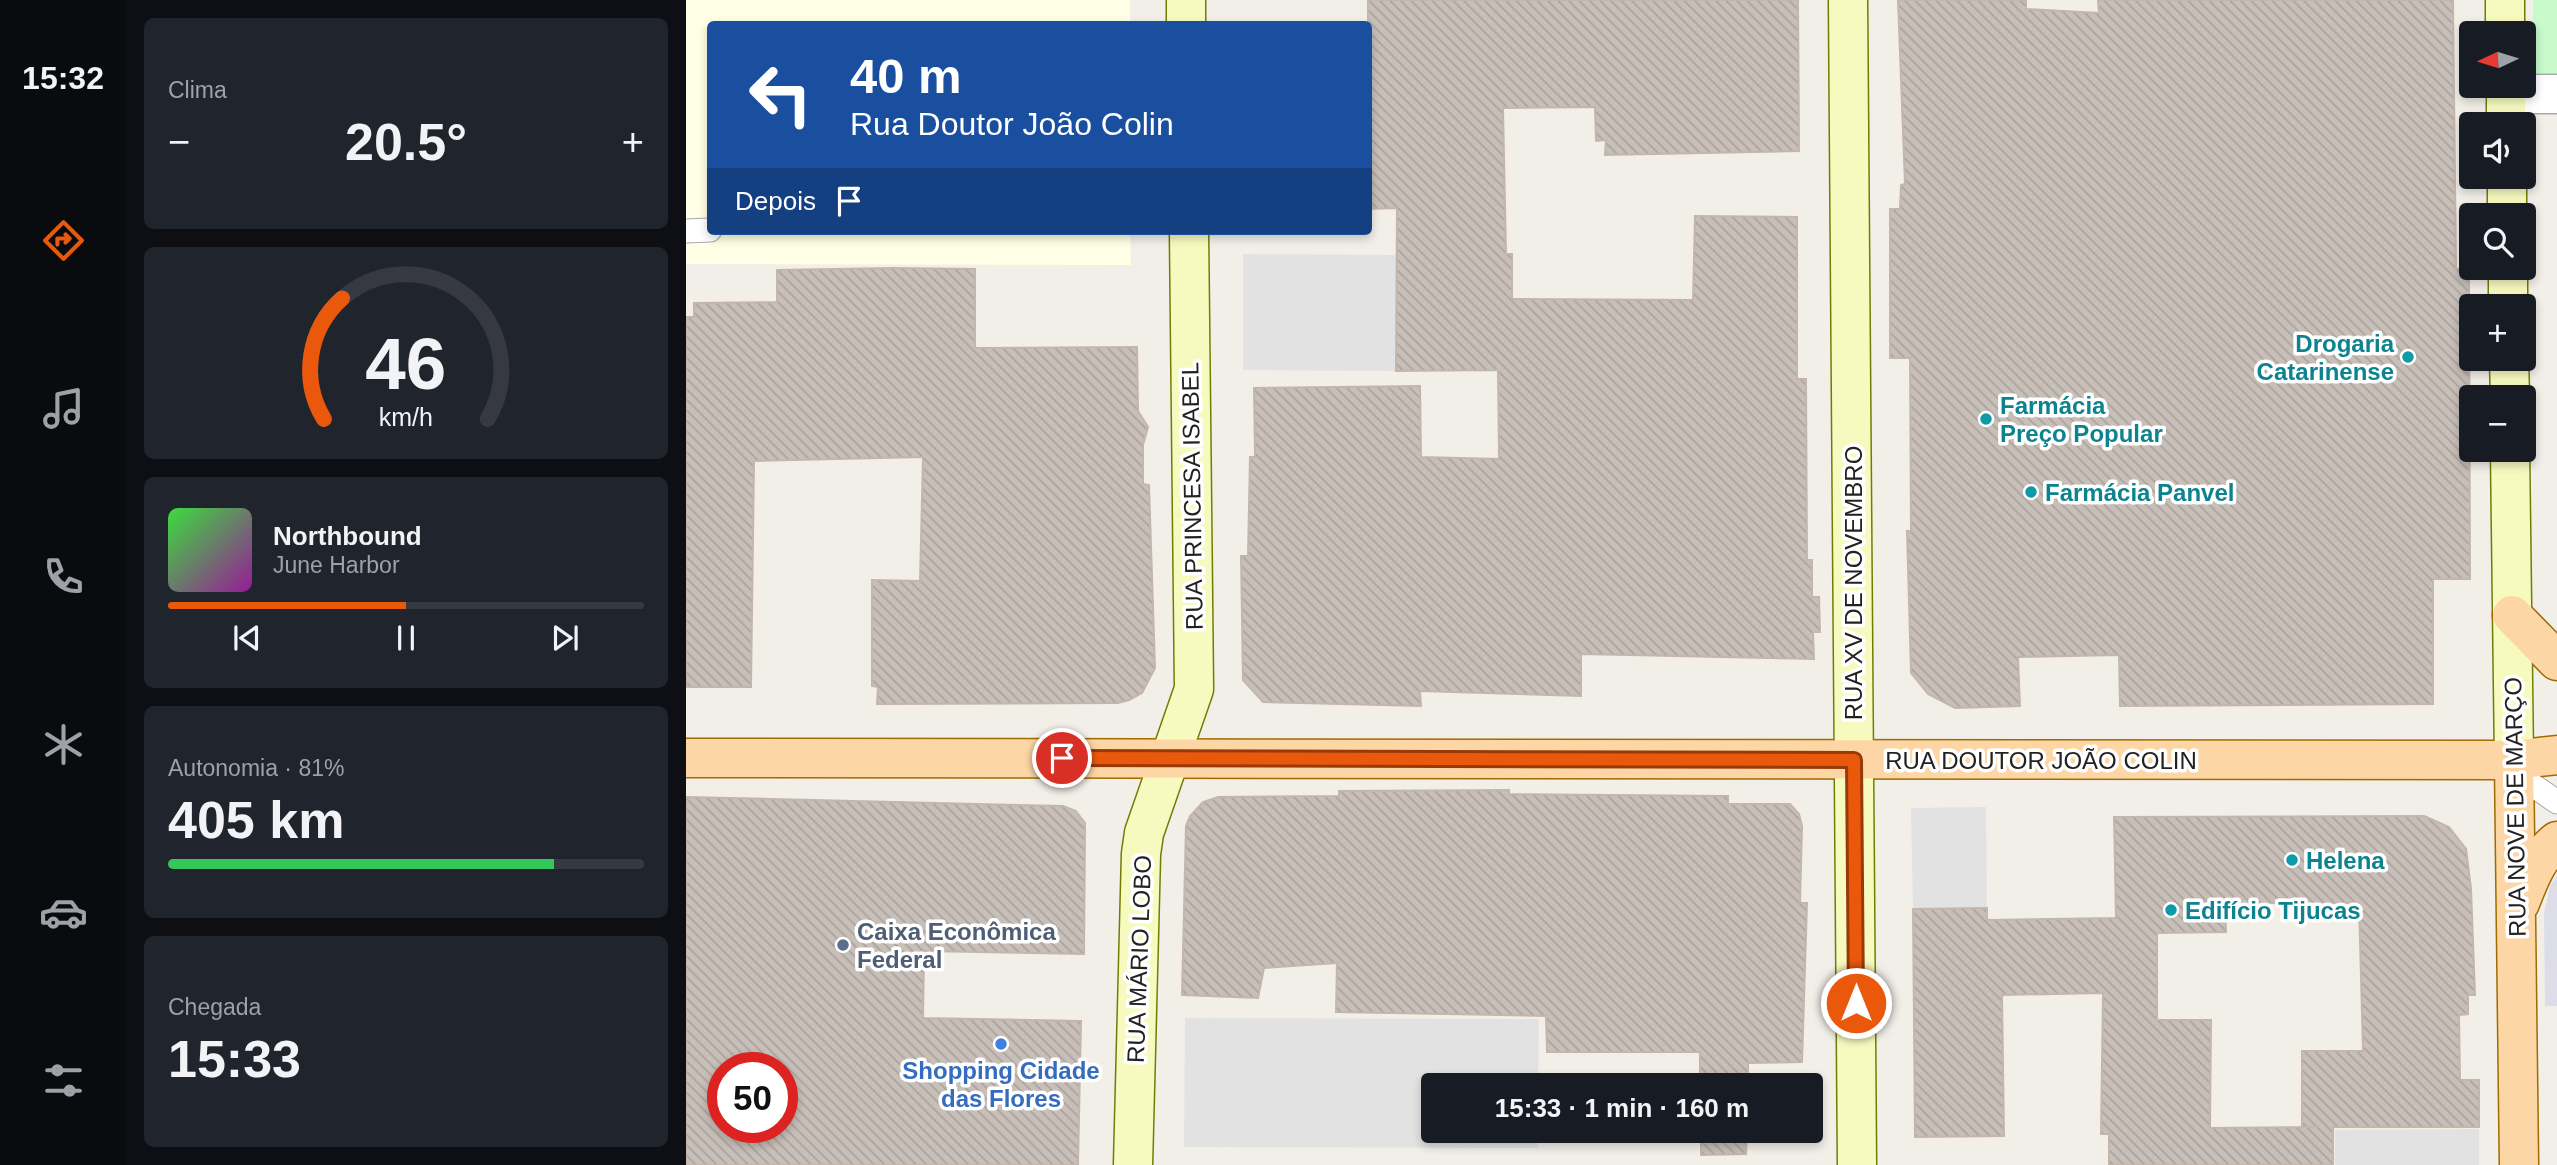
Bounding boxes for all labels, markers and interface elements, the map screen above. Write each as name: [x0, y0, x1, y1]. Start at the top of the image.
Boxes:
north arrow: [2459, 21, 2536, 98]
map controls: [2459, 21, 2536, 462]
icon: left: [735, 49, 826, 140]
text: 40 m: [850, 49, 962, 103]
text: 15:32: [22, 60, 104, 96]
text: Clima: [168, 77, 227, 103]
text: Rua Doutor João Colin: [850, 106, 1174, 142]
button: sound: [2459, 112, 2536, 189]
text: 20.5°: [345, 113, 467, 171]
text: −: [168, 121, 190, 163]
text: +: [622, 121, 644, 163]
icon: arrive: [830, 182, 868, 220]
text: Depois: [735, 186, 816, 216]
button: search: [2459, 203, 2536, 280]
icon: directions: [39, 216, 88, 265]
button: +: [2459, 294, 2536, 371]
text: 46: [366, 324, 446, 405]
place label: Drogaria Catarinense: [2257, 330, 2395, 385]
marker: Drogaria Catarinense: [2400, 349, 2416, 365]
street label: RUA PRINCESA ISABEL: [1176, 362, 1208, 630]
icon: music: [39, 384, 88, 433]
button: −: [2459, 385, 2536, 462]
place label: Farmácia Preço Popular: [2000, 392, 2163, 447]
text: km/h: [379, 403, 433, 431]
marker: Farmácia Preço Popular: [1978, 411, 1994, 427]
street label: RUA XV DE NOVEMBRO: [1840, 446, 1867, 720]
place label: Farmácia Panvel: [2045, 479, 2234, 506]
marker: Farmácia Panvel: [2023, 484, 2039, 500]
text: Northbound: [273, 521, 422, 551]
icon: phone: [39, 552, 88, 601]
text: June Harbor: [273, 552, 400, 578]
icon: previous: [228, 619, 266, 657]
icon: pause: [387, 619, 425, 657]
icon: next: [546, 619, 584, 657]
street label: RUA NOVE DE MARÇO: [2499, 677, 2531, 937]
icon: climate: [39, 720, 88, 769]
pin: [1032, 728, 1092, 788]
icon: arrive: [1043, 739, 1081, 777]
street label: RUA DOUTOR JOÃO COLIN: [1885, 747, 2197, 774]
text: Autonomia · 81%: [168, 755, 344, 781]
text: 405 km: [168, 791, 344, 849]
place label: Helena: [2306, 847, 2385, 874]
marker: Helena: [2284, 852, 2300, 868]
street label: RUA MÁRIO LOBO: [1122, 855, 1156, 1063]
icon: car: [39, 888, 88, 937]
place label: Edifício Tijucas: [2185, 897, 2361, 924]
marker: Edifício Tijucas: [2163, 902, 2179, 918]
place label: Caixa Econômica Federal: [857, 918, 1056, 973]
marker: Caixa Econômica Federal: [835, 937, 851, 953]
position arrow: [1819, 966, 1893, 1040]
text: Chegada: [168, 994, 261, 1020]
text: 15:33: [168, 1030, 301, 1088]
marker: Shopping Cidade das Flores: [993, 1036, 1009, 1052]
speed limit sign: 50: [707, 1052, 798, 1143]
icon: filters: [39, 1056, 88, 1105]
place label: Shopping Cidade das Flores: [902, 1057, 1100, 1112]
text: 15:33 · 1 min · 160 m: [1495, 1093, 1749, 1123]

